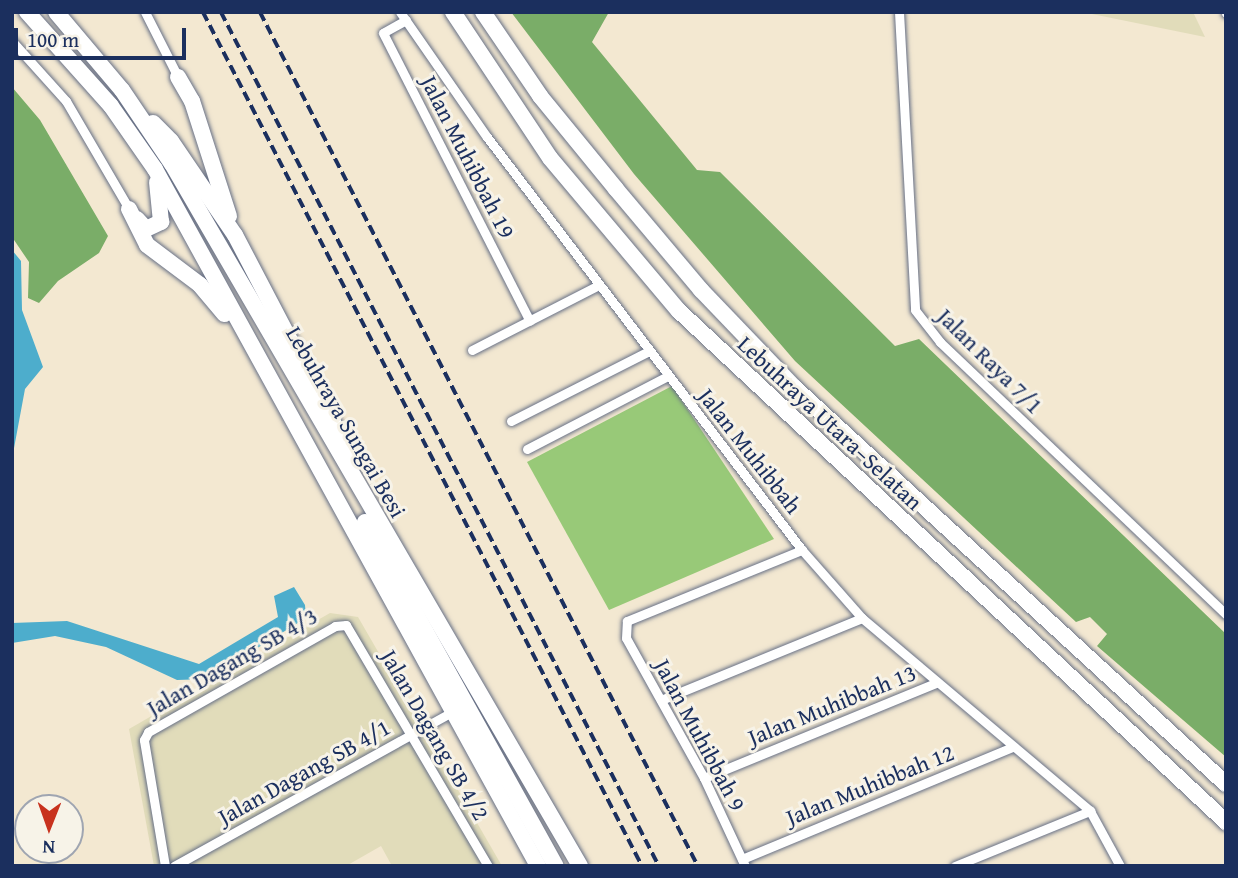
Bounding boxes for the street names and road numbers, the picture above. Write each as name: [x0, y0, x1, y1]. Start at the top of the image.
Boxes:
street label: Jalan Muhibbah 19: [415, 71, 521, 243]
street label: Jalan Raya 7/1: [932, 303, 1048, 419]
street label: Lebuhraya Sungai Besi: [280, 321, 412, 523]
street label: Lebuhraya Utara–Selatan: [732, 330, 928, 516]
street label: Jalan Muhibbah: [692, 383, 808, 519]
street label: Jalan Dagang SB 4/3: [142, 602, 322, 722]
street label: Jalan Dagang SB 4/2: [375, 645, 495, 825]
street label: Jalan Muhibbah 9: [648, 654, 752, 816]
street label: Jalan Muhibbah 13: [744, 659, 920, 751]
street label: Jalan Dagang SB 4/1: [213, 713, 395, 831]
street label: Jalan Muhibbah 12: [782, 739, 958, 831]

